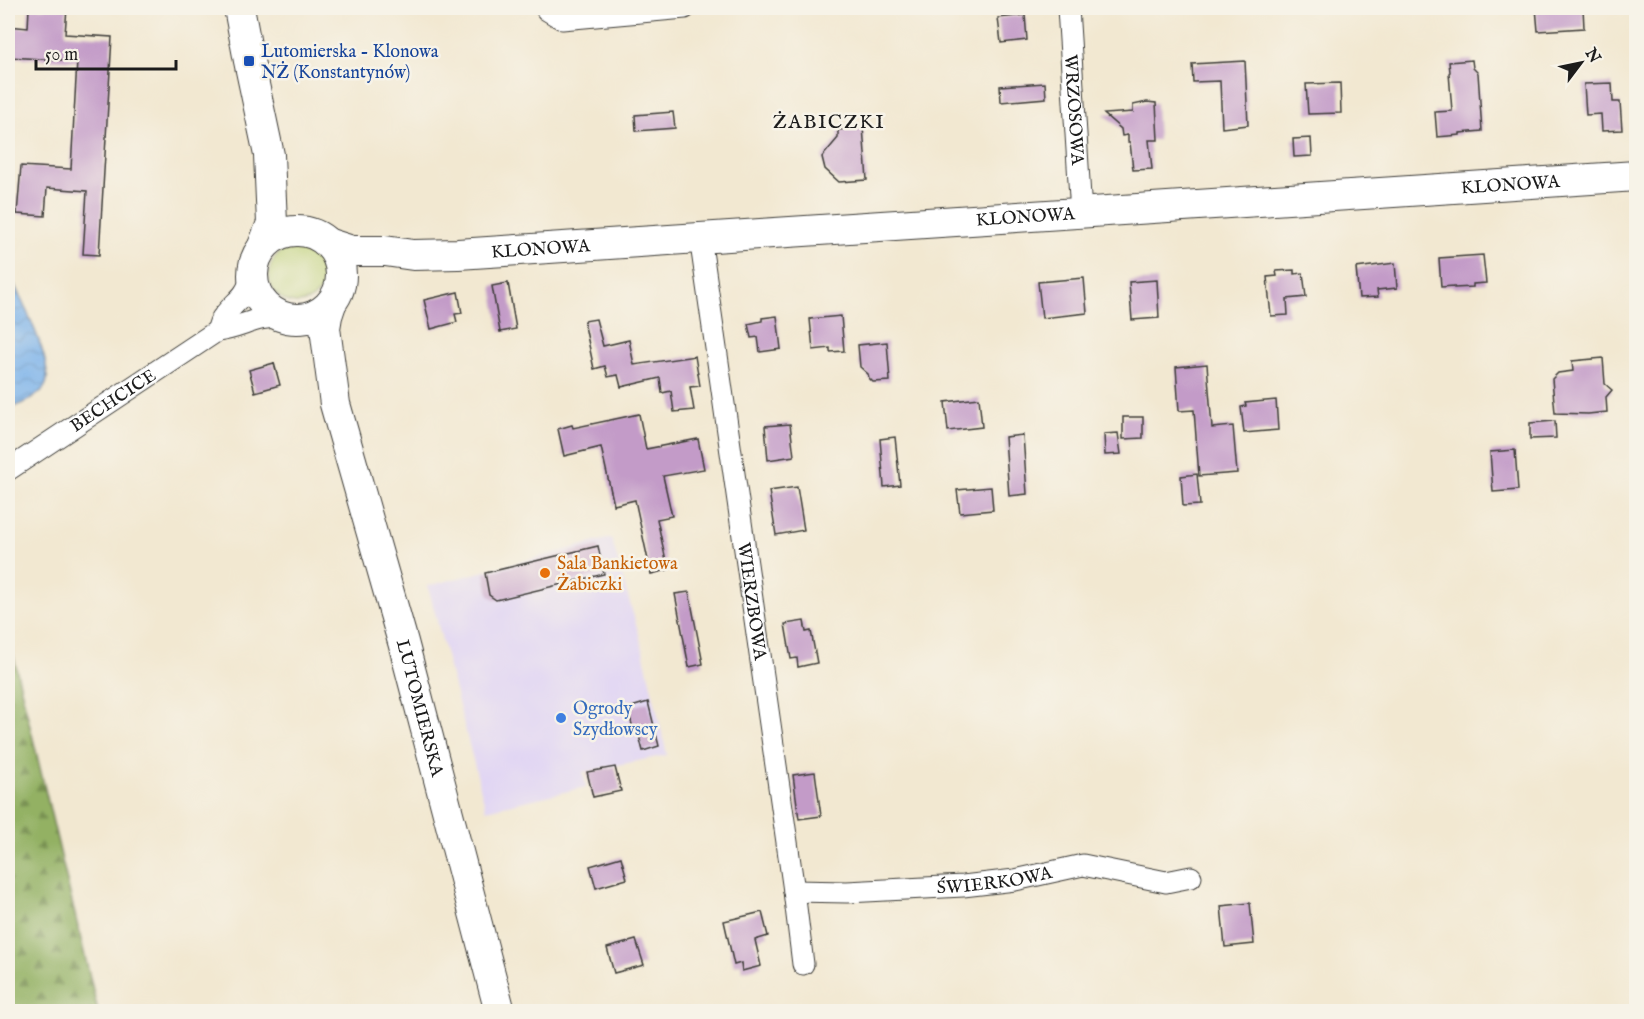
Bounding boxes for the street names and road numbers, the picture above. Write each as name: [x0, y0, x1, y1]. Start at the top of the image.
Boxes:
street label: WRZOSOWA: [1058, 54, 1088, 167]
street label: KLONOWA: [1460, 171, 1561, 201]
street label: KLONOWA: [975, 203, 1077, 233]
street label: KLONOWA: [490, 235, 592, 265]
street label: BECHCICE: [66, 365, 161, 438]
street label: WIERZBOWA: [731, 541, 771, 663]
street label: LUTOMIERSKA: [390, 637, 448, 780]
street label: ŚWIERKOWA: [936, 862, 1055, 900]

